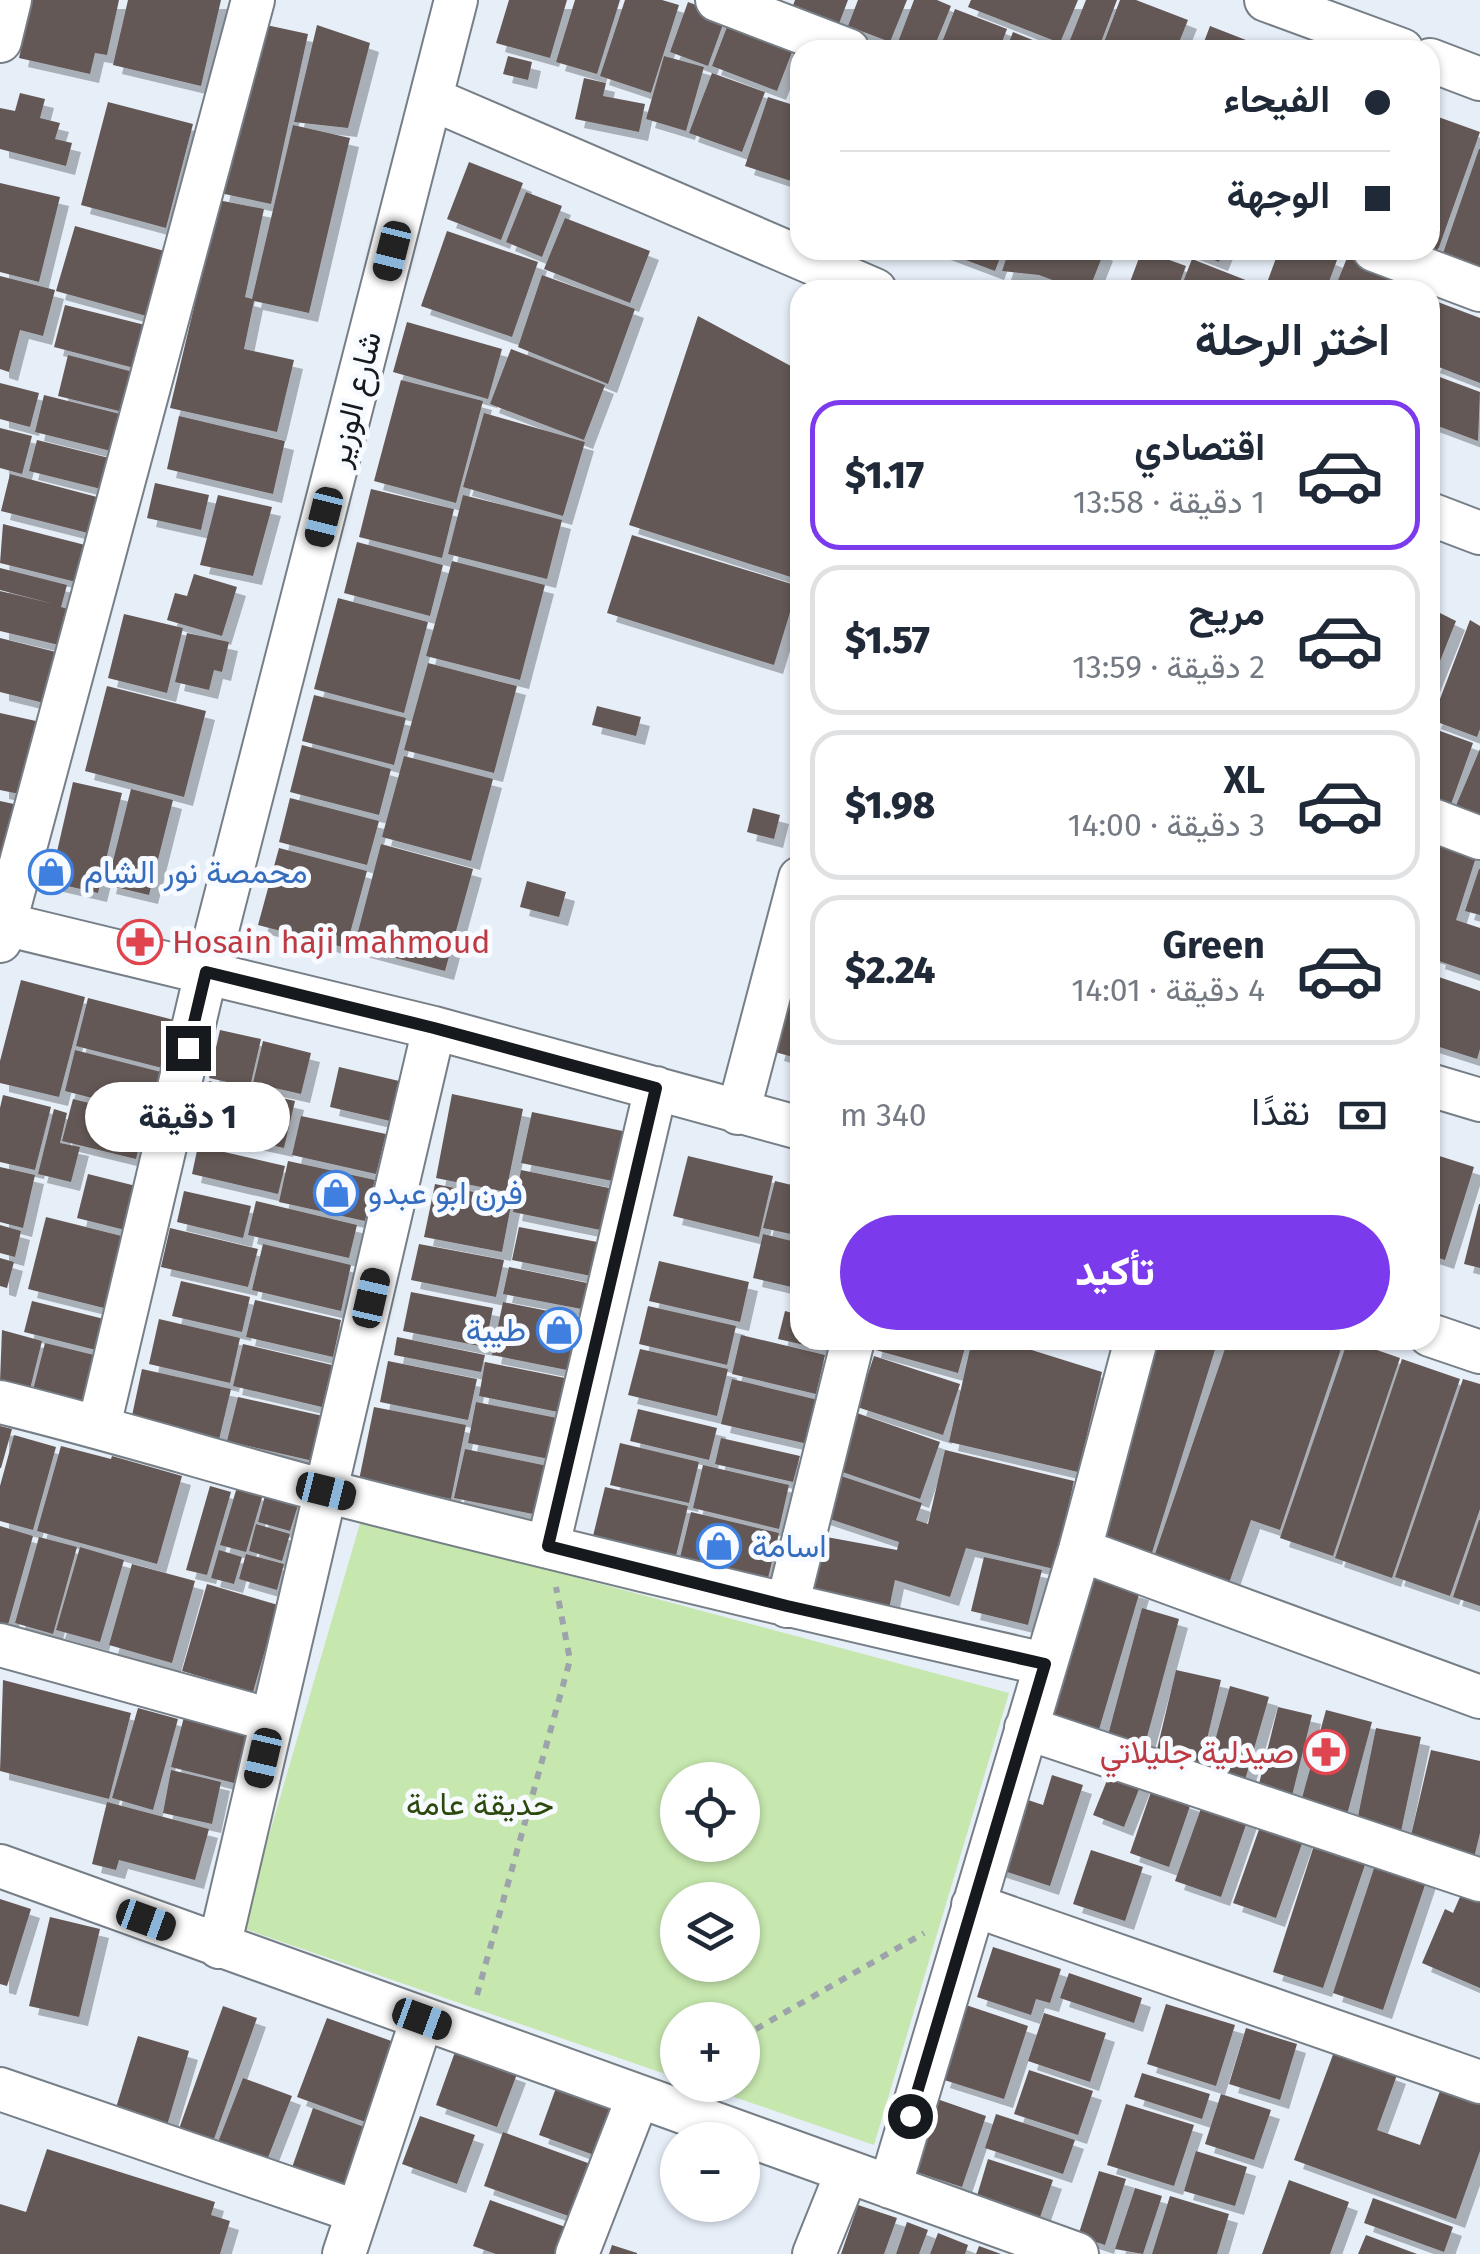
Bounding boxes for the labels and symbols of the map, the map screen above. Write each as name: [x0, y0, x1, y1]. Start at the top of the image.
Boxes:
car: [370, 218, 414, 284]
street label: شارع الوزير: [319, 327, 392, 472]
car: [302, 484, 346, 550]
shop icon: محمصة نور الشام: [28, 849, 74, 895]
place label: محمصة نور الشام: [84, 853, 308, 893]
pharmacy icon: Hosain haji mahmoud: [117, 919, 163, 965]
place label: Hosain haji mahmoud: [172, 923, 491, 961]
route end: [166, 1026, 211, 1071]
callout: 1 دقيقة: [86, 1083, 290, 1153]
shop icon: فرن ابو عبدو: [313, 1170, 359, 1216]
place label: فرن ابو عبدو: [368, 1174, 523, 1213]
car: [350, 1265, 392, 1331]
shop icon: طيبة: [536, 1307, 582, 1353]
place label: طيبة: [466, 1311, 526, 1349]
car: [293, 1469, 359, 1513]
shop icon: اسامة: [696, 1523, 742, 1569]
place label: اسامة: [752, 1527, 827, 1565]
car: [242, 1725, 284, 1791]
pharmacy icon: صيدلية جليلاتي: [1303, 1729, 1349, 1775]
place label: صيدلية جليلاتي: [1100, 1733, 1294, 1778]
park label: حديقة عامة: [406, 1785, 554, 1823]
car: [113, 1896, 179, 1944]
car: [389, 1995, 455, 2043]
route start: [888, 2094, 933, 2139]

